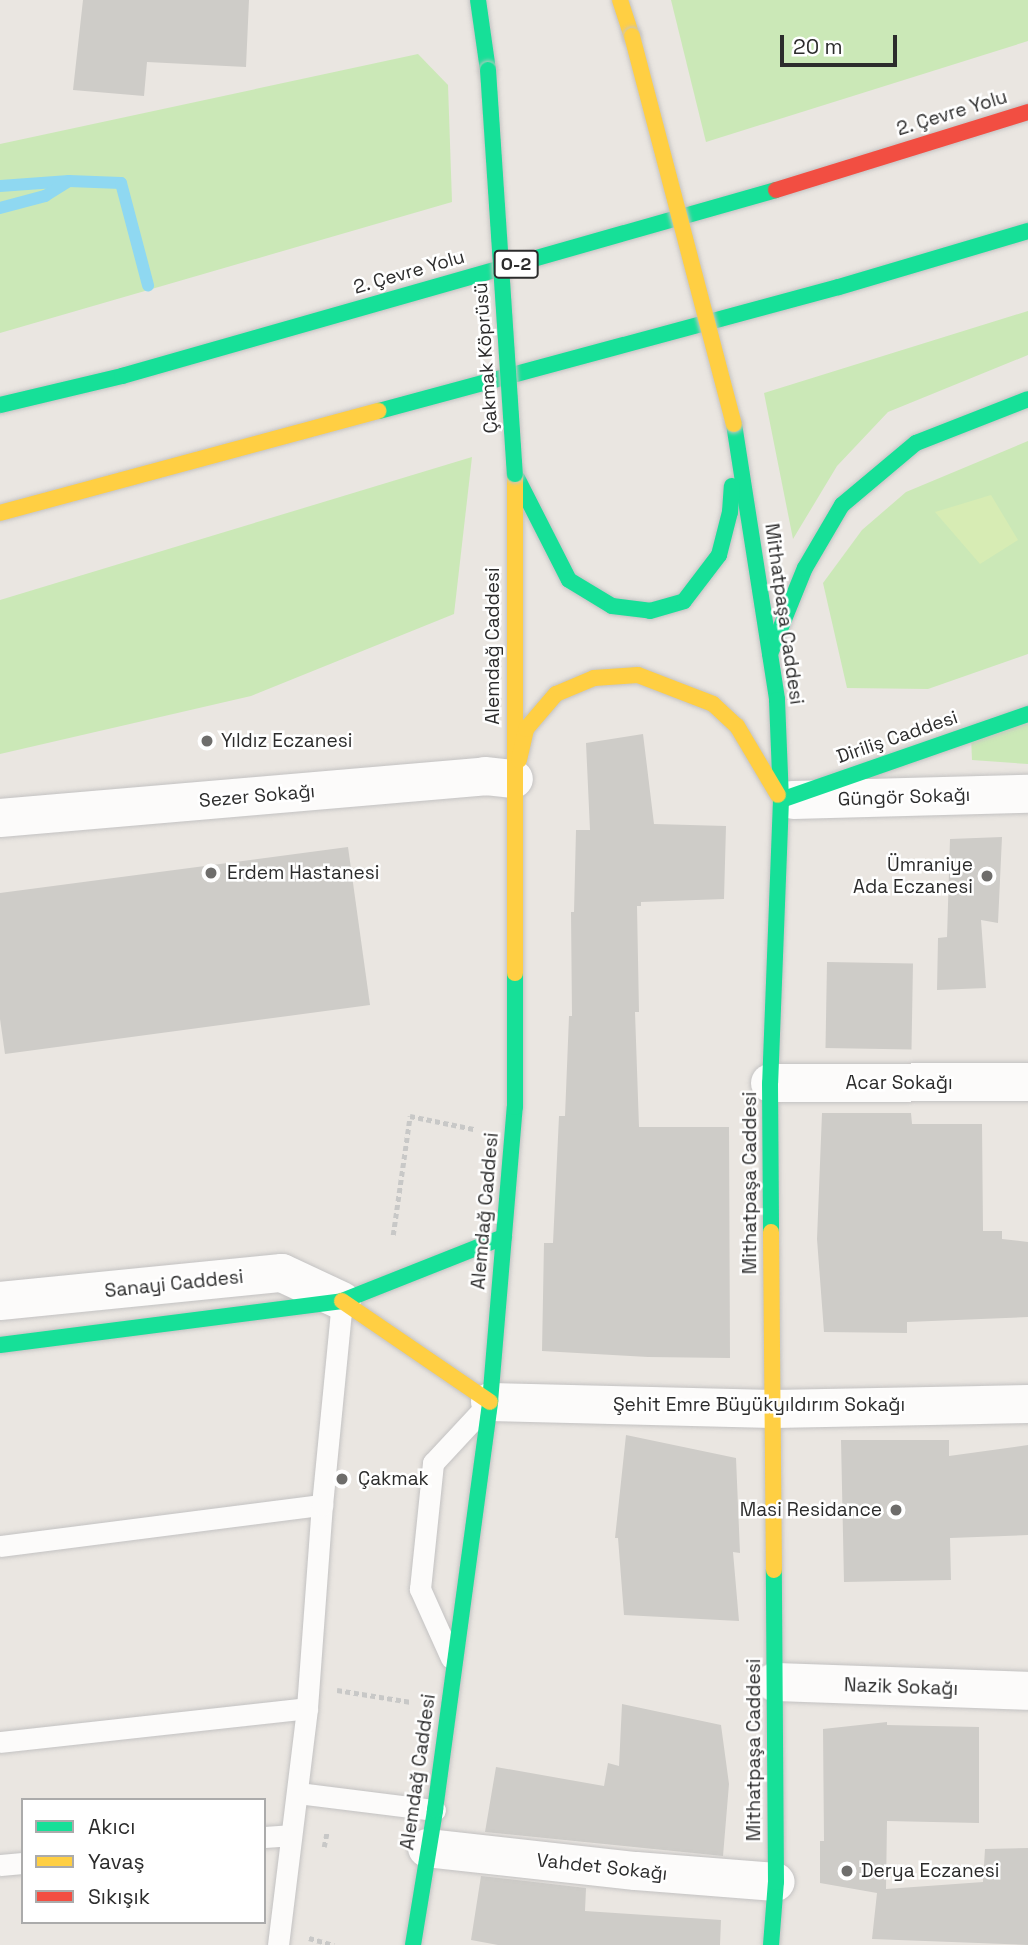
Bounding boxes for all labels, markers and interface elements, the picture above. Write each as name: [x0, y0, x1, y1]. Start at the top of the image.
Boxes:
scale bar: [783, 21, 900, 65]
text: 20 m: [793, 33, 843, 60]
street label: 2. Çevre Yolu: [894, 85, 1010, 141]
street label: 2. Çevre Yolu: [350, 245, 468, 299]
road number: O-2: [493, 250, 539, 278]
street label: Çakmak Köprüsü: [469, 282, 503, 434]
street label: Mithatpaşa Caddesi: [760, 522, 808, 706]
street label: Alemdağ Caddesi: [482, 567, 504, 725]
street label: Diriliş Caddesi: [833, 706, 961, 768]
place label: Yıldız Eczanesi: [221, 730, 352, 752]
marker: Yıldız Eczanesi: [199, 733, 215, 749]
street label: Sezer Sokağı: [198, 780, 316, 812]
street label: Güngör Sokağı: [837, 783, 971, 811]
place label: Ümraniye Ada Eczanesi: [853, 854, 973, 898]
place label: Erdem Hastanesi: [227, 862, 380, 884]
marker: Erdem Hastanesi: [201, 863, 221, 883]
marker: Ümraniye Ada Eczanesi: [979, 868, 995, 884]
street label: Acar Sokağı: [845, 1072, 953, 1094]
street label: Mithatpaşa Caddesi: [739, 1092, 761, 1274]
street label: Alemdağ Caddesi: [467, 1132, 503, 1290]
street label: Sanayi Caddesi: [104, 1265, 244, 1303]
street label: Şehit Emre Büyükyıldırım Sokağı: [613, 1394, 905, 1416]
place label: Çakmak: [358, 1468, 429, 1490]
marker: Çakmak: [332, 1469, 352, 1489]
place label: Masi Residance: [740, 1499, 882, 1521]
marker: Masi Residance: [888, 1502, 904, 1518]
street label: Mithatpaşa Caddesi: [743, 1659, 765, 1841]
street label: Nazik Sokağı: [844, 1674, 958, 1700]
street label: Alemdağ Caddesi: [396, 1692, 440, 1852]
legend: [21, 1798, 266, 1924]
text: Akıcı: [88, 1813, 135, 1840]
text: Yavaş: [88, 1848, 145, 1875]
street label: Vahdet Sokağı: [536, 1849, 668, 1885]
place label: Derya Eczanesi: [861, 1860, 999, 1882]
marker: Derya Eczanesi: [839, 1863, 855, 1879]
text: Sıkışık: [88, 1883, 150, 1910]

